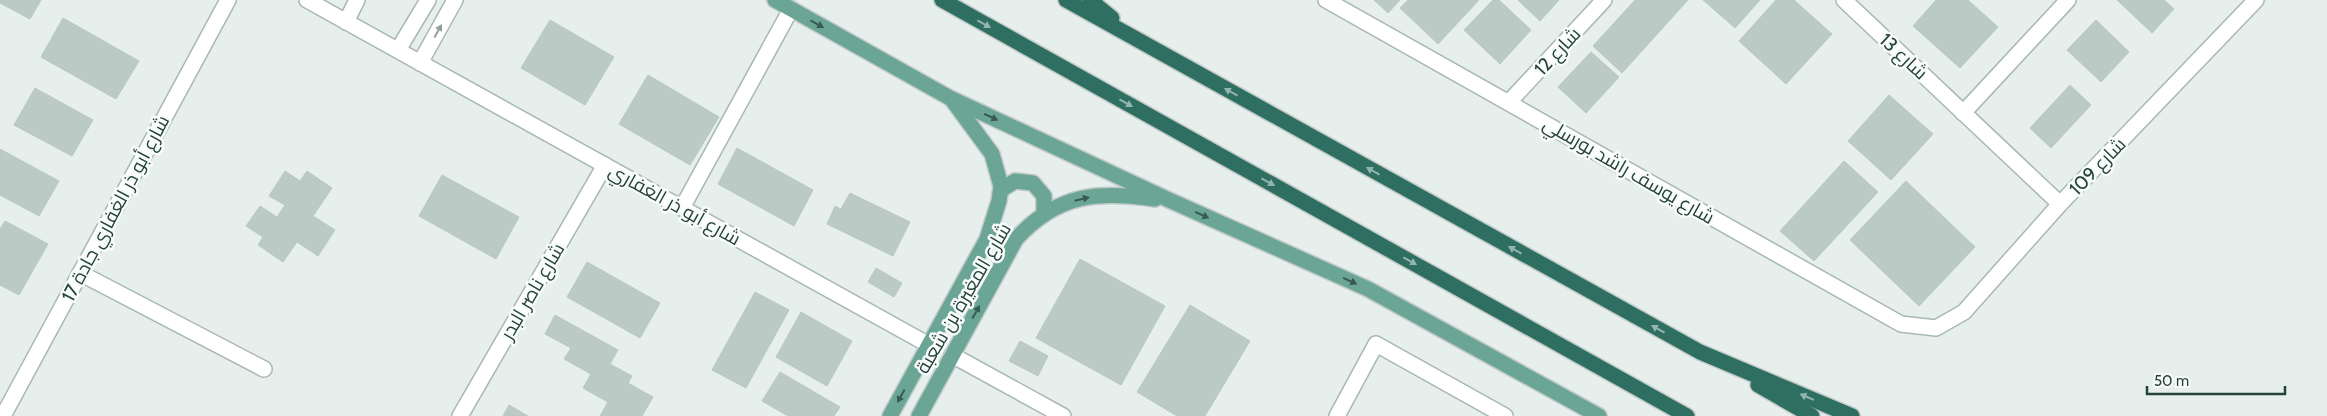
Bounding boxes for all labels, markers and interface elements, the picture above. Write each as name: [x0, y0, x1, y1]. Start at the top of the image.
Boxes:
one-way arrow: [811, 19, 824, 28]
one-way arrow: [977, 20, 992, 28]
street label: شارع 12: [1529, 23, 1587, 81]
one-way arrow: [433, 25, 442, 38]
street label: شارع 13: [1873, 28, 1933, 86]
one-way arrow: [1224, 88, 1239, 96]
one-way arrow: [1119, 99, 1133, 107]
street label: شارع أبو ذر الغفاري جادة 17: [56, 111, 177, 307]
street label: شارع يوسف راشد بورسلي: [1537, 112, 1719, 232]
one-way arrow: [984, 113, 998, 121]
street label: شارع 109: [2064, 133, 2132, 201]
street label: شارع أبو ذر الغفاري: [603, 159, 745, 253]
one-way arrow: [1366, 167, 1381, 175]
one-way arrow: [1261, 178, 1275, 187]
one-way arrow: [1075, 195, 1090, 203]
one-way arrow: [1195, 212, 1209, 220]
street label: شارع المغيرة بن شعبة: [911, 219, 1018, 379]
street label: شارع ناصر البدر: [495, 239, 571, 346]
one-way arrow: [1509, 245, 1522, 254]
one-way arrow: [1403, 257, 1417, 266]
one-way arrow: [1343, 278, 1357, 286]
one-way arrow: [972, 305, 980, 320]
one-way arrow: [1651, 324, 1664, 333]
scale bar: [2147, 364, 2284, 396]
text: 50 m: [2154, 372, 2189, 390]
one-way arrow: [897, 388, 905, 403]
one-way arrow: [1799, 393, 1814, 401]

